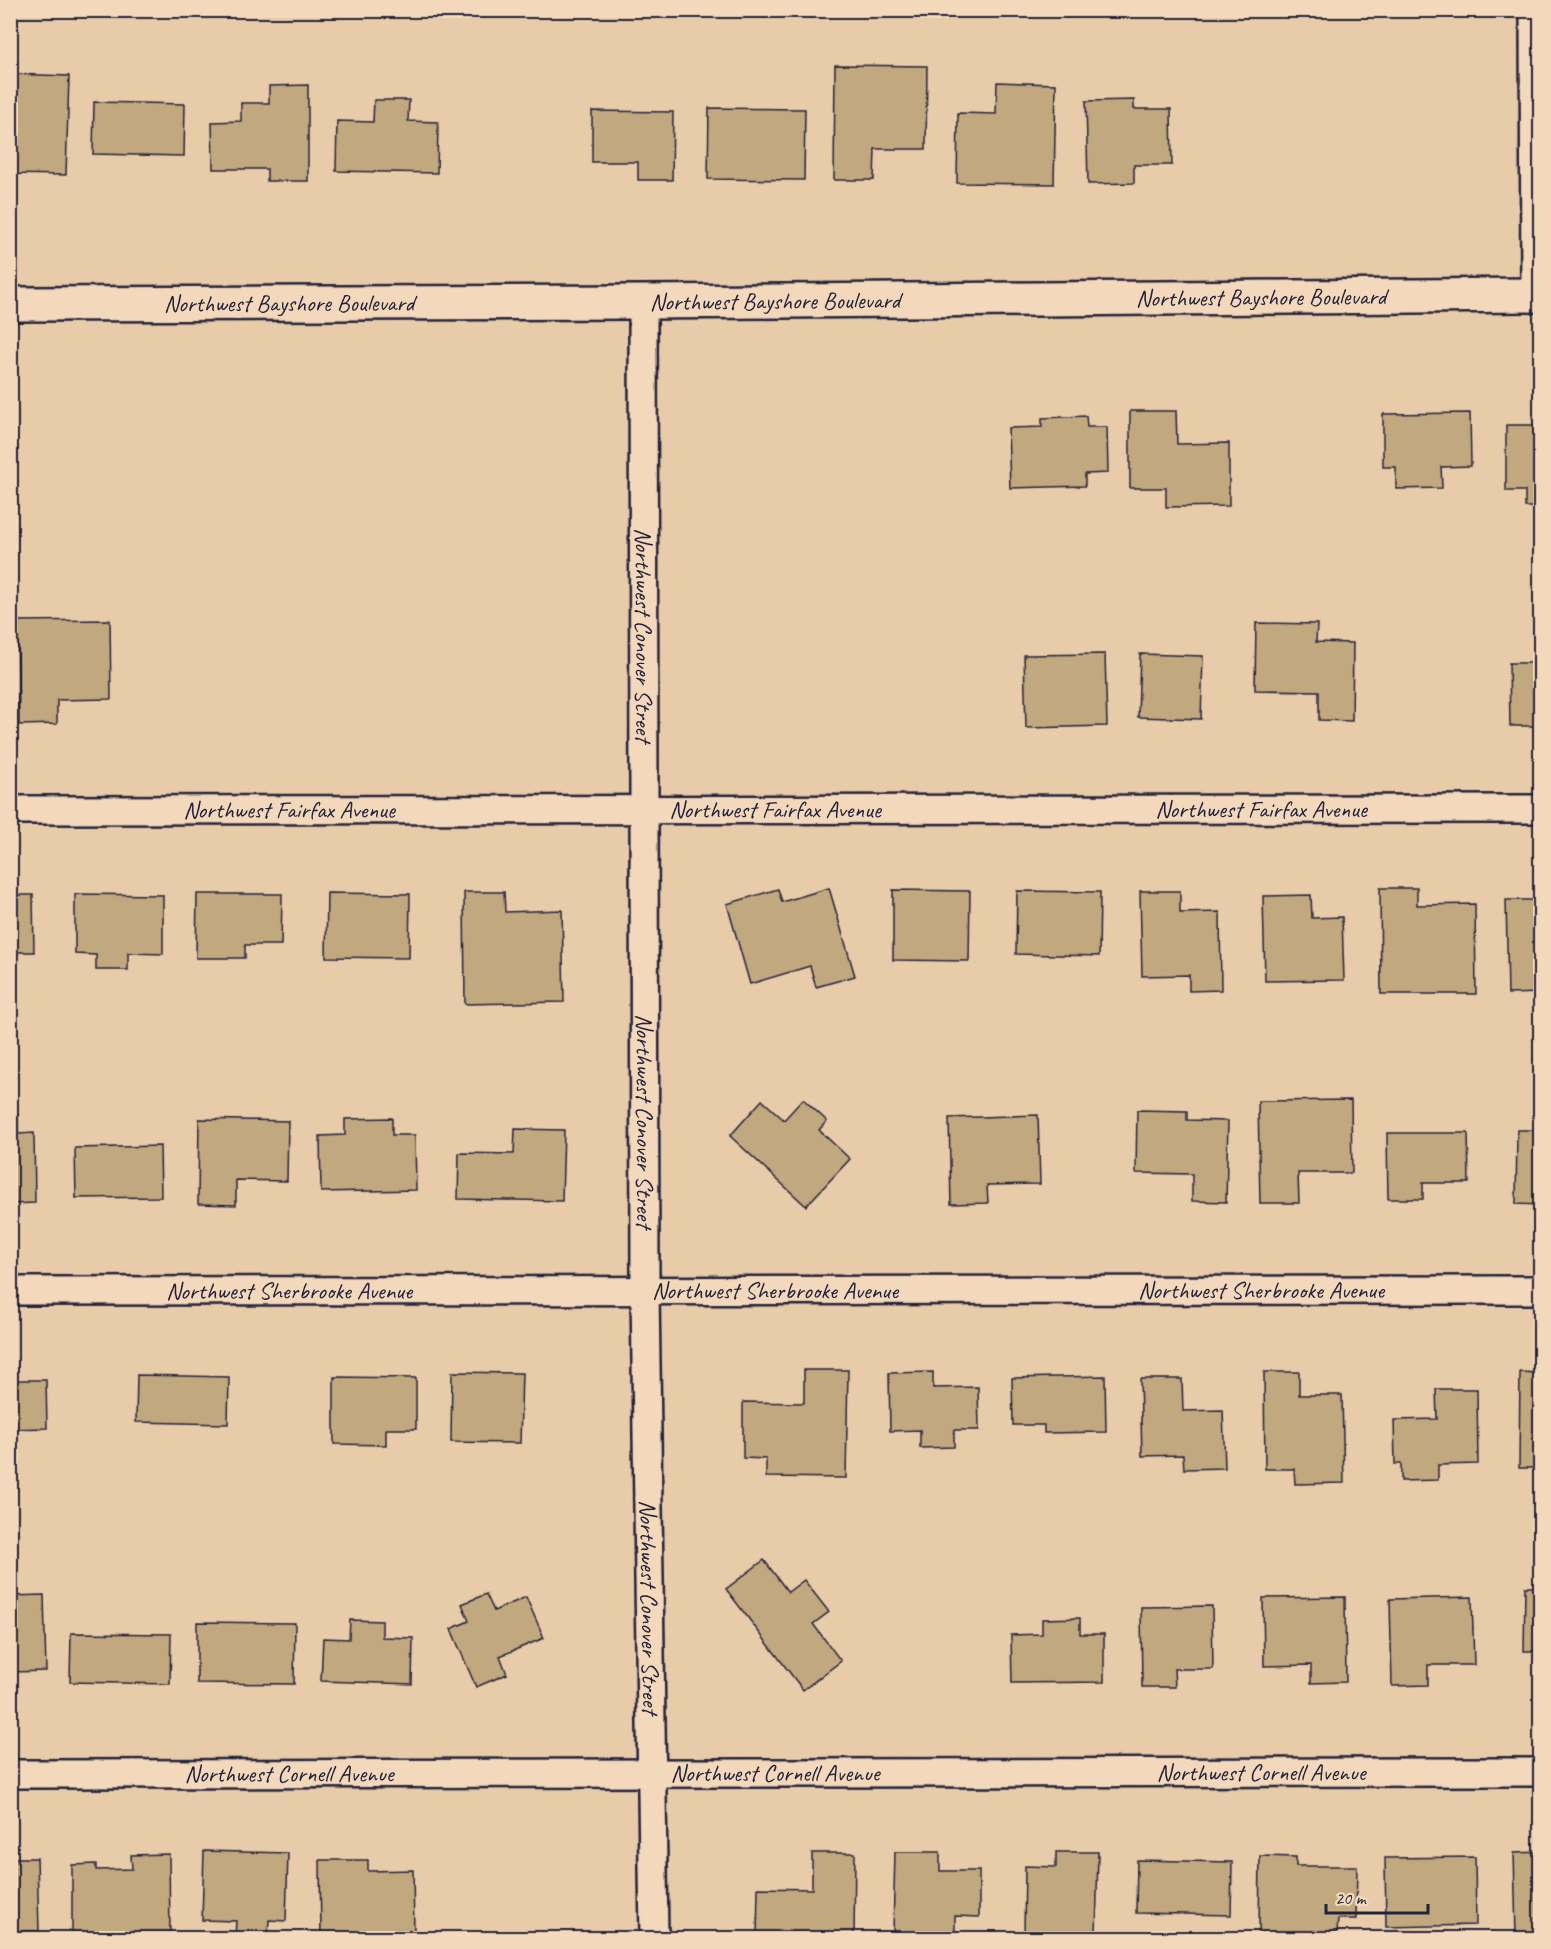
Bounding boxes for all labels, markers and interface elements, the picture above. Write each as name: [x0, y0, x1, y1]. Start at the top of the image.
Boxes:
street label: Northwest Bayshore Boulevard: [1136, 281, 1390, 313]
street label: Northwest Bayshore Boulevard: [650, 285, 904, 317]
street label: Northwest Bayshore Boulevard: [164, 288, 418, 319]
street label: Northwest Conover Street: [628, 528, 659, 745]
street label: Northwest Fairfax Avenue: [669, 794, 883, 825]
street label: Northwest Fairfax Avenue: [1155, 794, 1369, 824]
street label: Northwest Fairfax Avenue: [183, 795, 397, 825]
street label: Northwest Conover Street: [629, 1014, 660, 1231]
street label: Northwest Sherbrooke Avenue: [652, 1275, 900, 1306]
street label: Northwest Sherbrooke Avenue: [1138, 1275, 1386, 1305]
street label: Northwest Sherbrooke Avenue: [166, 1276, 414, 1306]
street label: Northwest Conover Street: [633, 1500, 666, 1717]
street label: Northwest Cornell Avenue: [1157, 1757, 1368, 1788]
street label: Northwest Cornell Avenue: [185, 1758, 396, 1789]
street label: Northwest Cornell Avenue: [671, 1758, 882, 1788]
scale bar: [1326, 1877, 1428, 1915]
text: 20 m: [1335, 1887, 1368, 1909]

